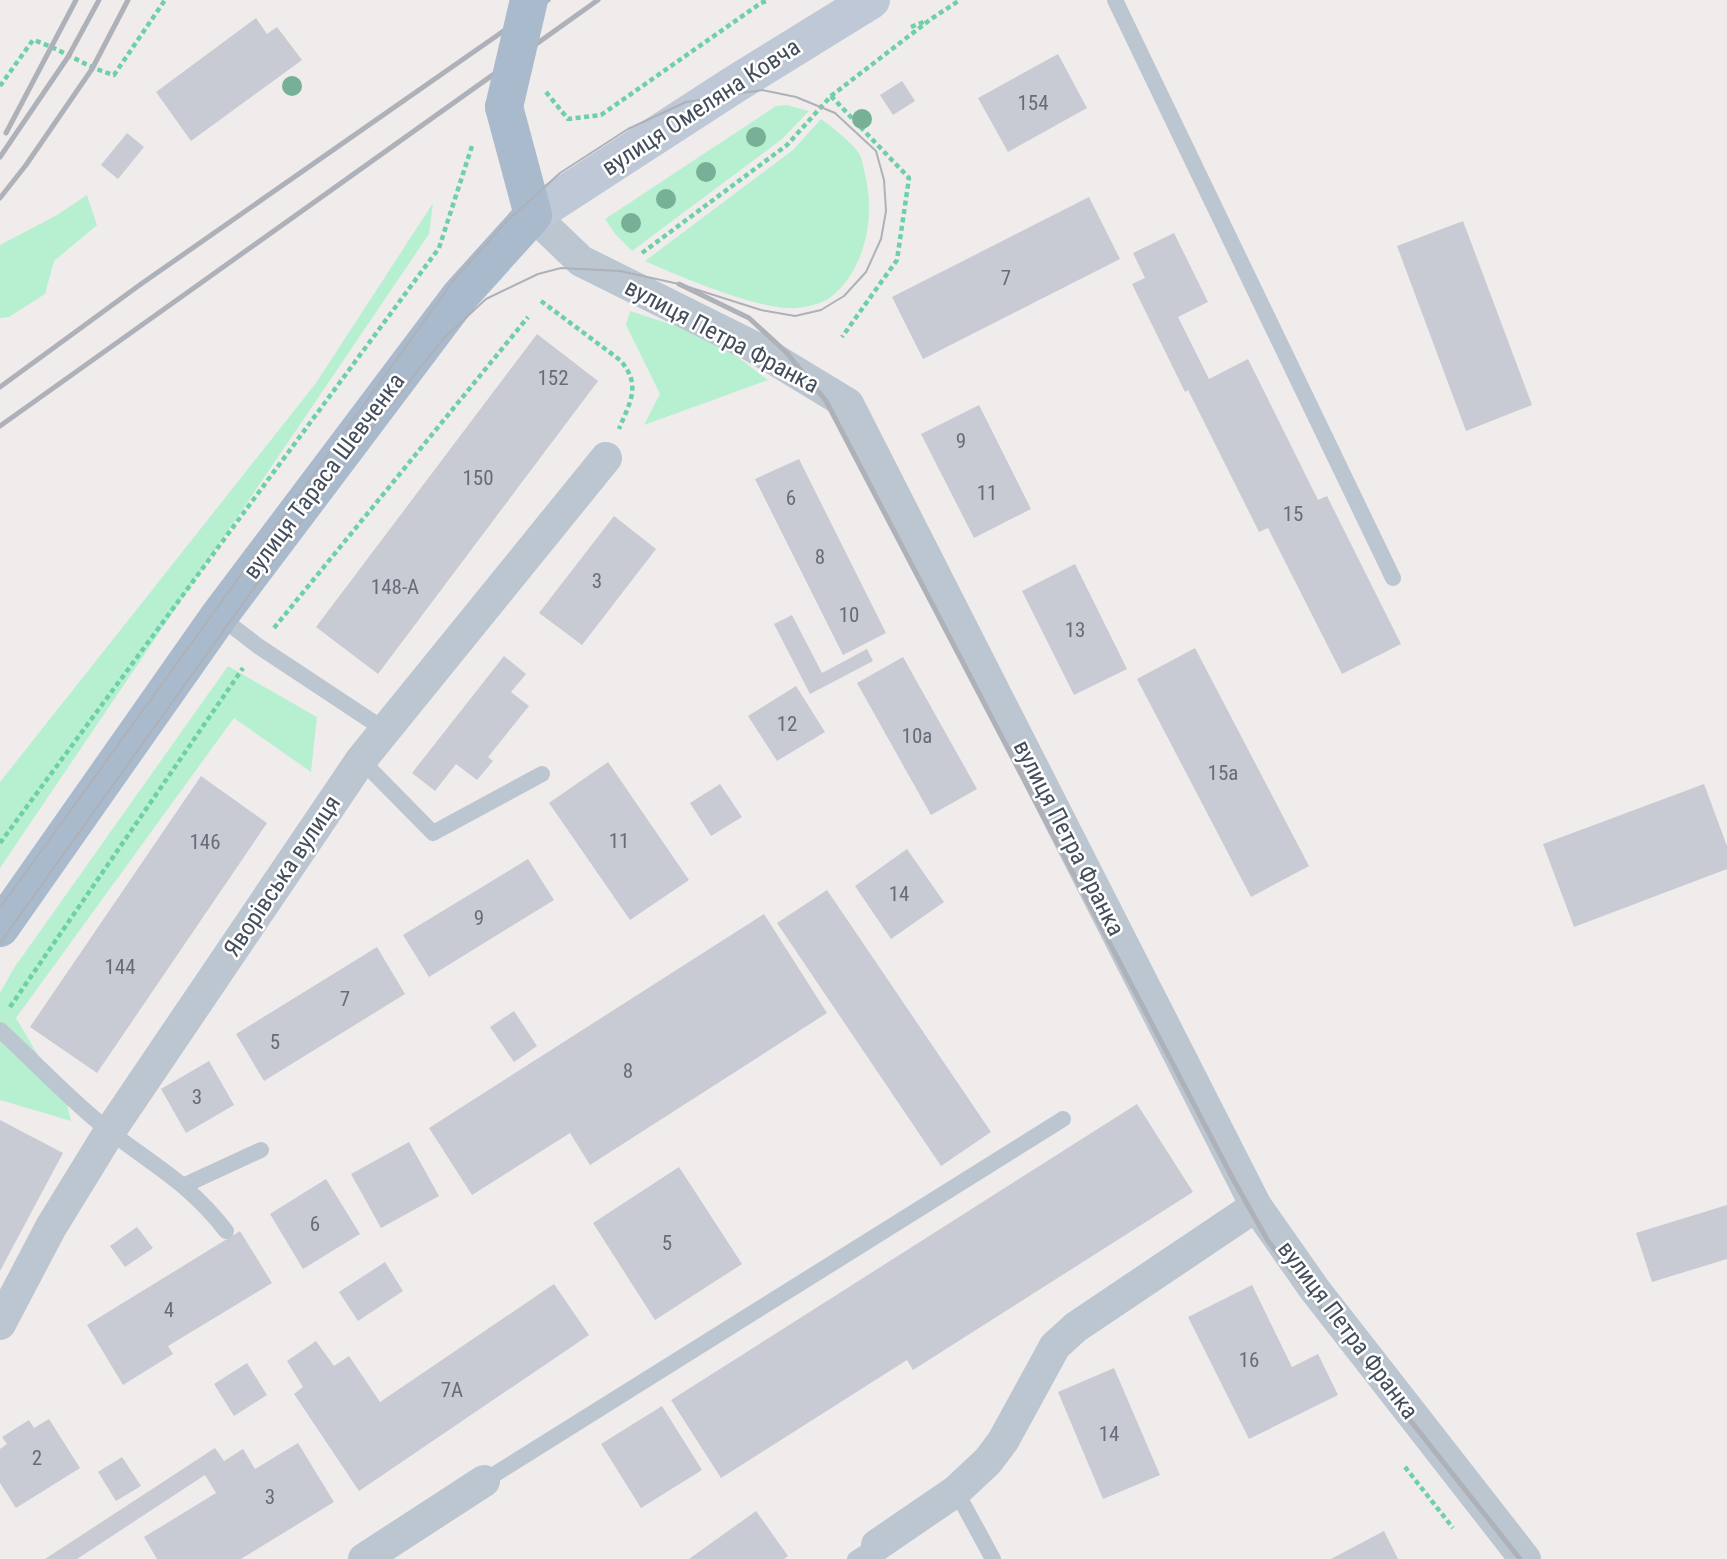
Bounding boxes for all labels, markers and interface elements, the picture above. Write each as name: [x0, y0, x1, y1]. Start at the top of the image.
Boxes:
street label: вулиця Омеляна Ковча: [597, 33, 805, 181]
house number: 154: [1017, 91, 1049, 115]
house number: 7: [1001, 266, 1011, 290]
street label: вулиця Петра Франка: [620, 273, 824, 399]
house number: 152: [537, 366, 569, 390]
street label: вулиця Тараса Шевченка: [238, 368, 410, 584]
house number: 9: [956, 429, 966, 453]
house number: 150: [462, 466, 494, 490]
house number: 11: [977, 481, 997, 505]
house number: 6: [786, 486, 796, 510]
house number: 15: [1283, 502, 1303, 526]
house number: 8: [815, 545, 825, 569]
house number: 3: [592, 569, 602, 593]
house number: 148-А: [371, 575, 419, 599]
house number: 10: [839, 603, 859, 627]
house number: 13: [1065, 618, 1085, 642]
house number: 12: [777, 712, 797, 736]
house number: 10а: [902, 724, 932, 748]
street label: вулиця Петра Франка: [1008, 736, 1130, 940]
house number: 15а: [1208, 761, 1238, 785]
street label: Яворівська вулиця: [218, 790, 346, 962]
house number: 11: [609, 829, 629, 853]
house number: 146: [189, 830, 221, 854]
house number: 14: [889, 882, 909, 906]
house number: 9: [474, 906, 484, 930]
house number: 144: [104, 955, 136, 979]
house number: 7: [340, 987, 350, 1011]
house number: 5: [270, 1030, 280, 1054]
house number: 8: [623, 1059, 633, 1083]
house number: 3: [192, 1085, 202, 1109]
house number: 6: [310, 1212, 320, 1236]
house number: 5: [662, 1231, 672, 1255]
street label: вулиця Петра Франка: [1272, 1235, 1424, 1425]
house number: 4: [164, 1298, 174, 1322]
house number: 16: [1239, 1348, 1259, 1372]
house number: 7А: [441, 1378, 463, 1402]
house number: 14: [1099, 1422, 1119, 1446]
house number: 2: [32, 1446, 42, 1470]
house number: 3: [265, 1485, 275, 1509]

